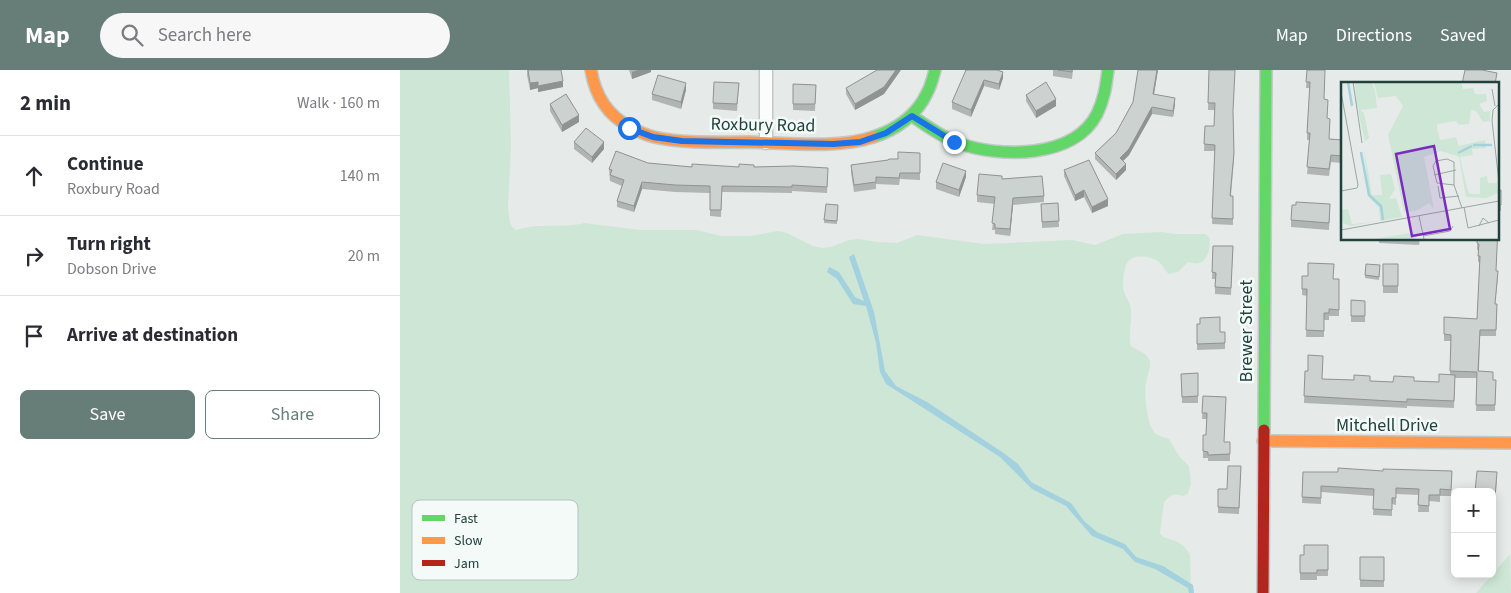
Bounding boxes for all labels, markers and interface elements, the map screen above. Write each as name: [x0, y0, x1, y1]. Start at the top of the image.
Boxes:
search box: [100, 13, 450, 58]
text: Map: [25, 18, 70, 53]
icon: search: [118, 21, 146, 49]
text: Search here: [158, 22, 251, 49]
text: Map: [1276, 23, 1308, 48]
text: Directions: [1336, 23, 1412, 48]
text: Saved: [1440, 23, 1486, 48]
inset map: [1341, 82, 1498, 240]
text: 2 min: [20, 88, 71, 118]
text: Walk · 160 m: [297, 92, 380, 114]
street label: Roxbury Road: [710, 112, 816, 138]
route start: [618, 117, 641, 140]
route end: [943, 131, 966, 154]
text: Continue: [67, 151, 144, 178]
icon: ahead: [20, 162, 48, 190]
text: 140 m: [340, 165, 380, 187]
text: Roxbury Road: [67, 178, 160, 200]
text: Turn right: [67, 231, 151, 258]
icon: right: [20, 242, 48, 270]
text: 20 m: [348, 245, 380, 267]
text: Dobson Drive: [67, 258, 156, 280]
street label: Brewer Street: [1234, 280, 1259, 382]
icon: arrive: [20, 322, 48, 350]
text: Arrive at destination: [67, 322, 238, 349]
button: Save: [20, 390, 195, 439]
button: Share: [205, 390, 380, 439]
street label: Mitchell Drive: [1336, 413, 1438, 438]
map controls: [1451, 488, 1496, 578]
button: +: [1451, 488, 1496, 533]
legend: [412, 500, 578, 580]
text: Fast: [454, 509, 478, 529]
text: Slow: [454, 531, 483, 551]
button: −: [1451, 533, 1496, 578]
text: Jam: [454, 554, 479, 574]

